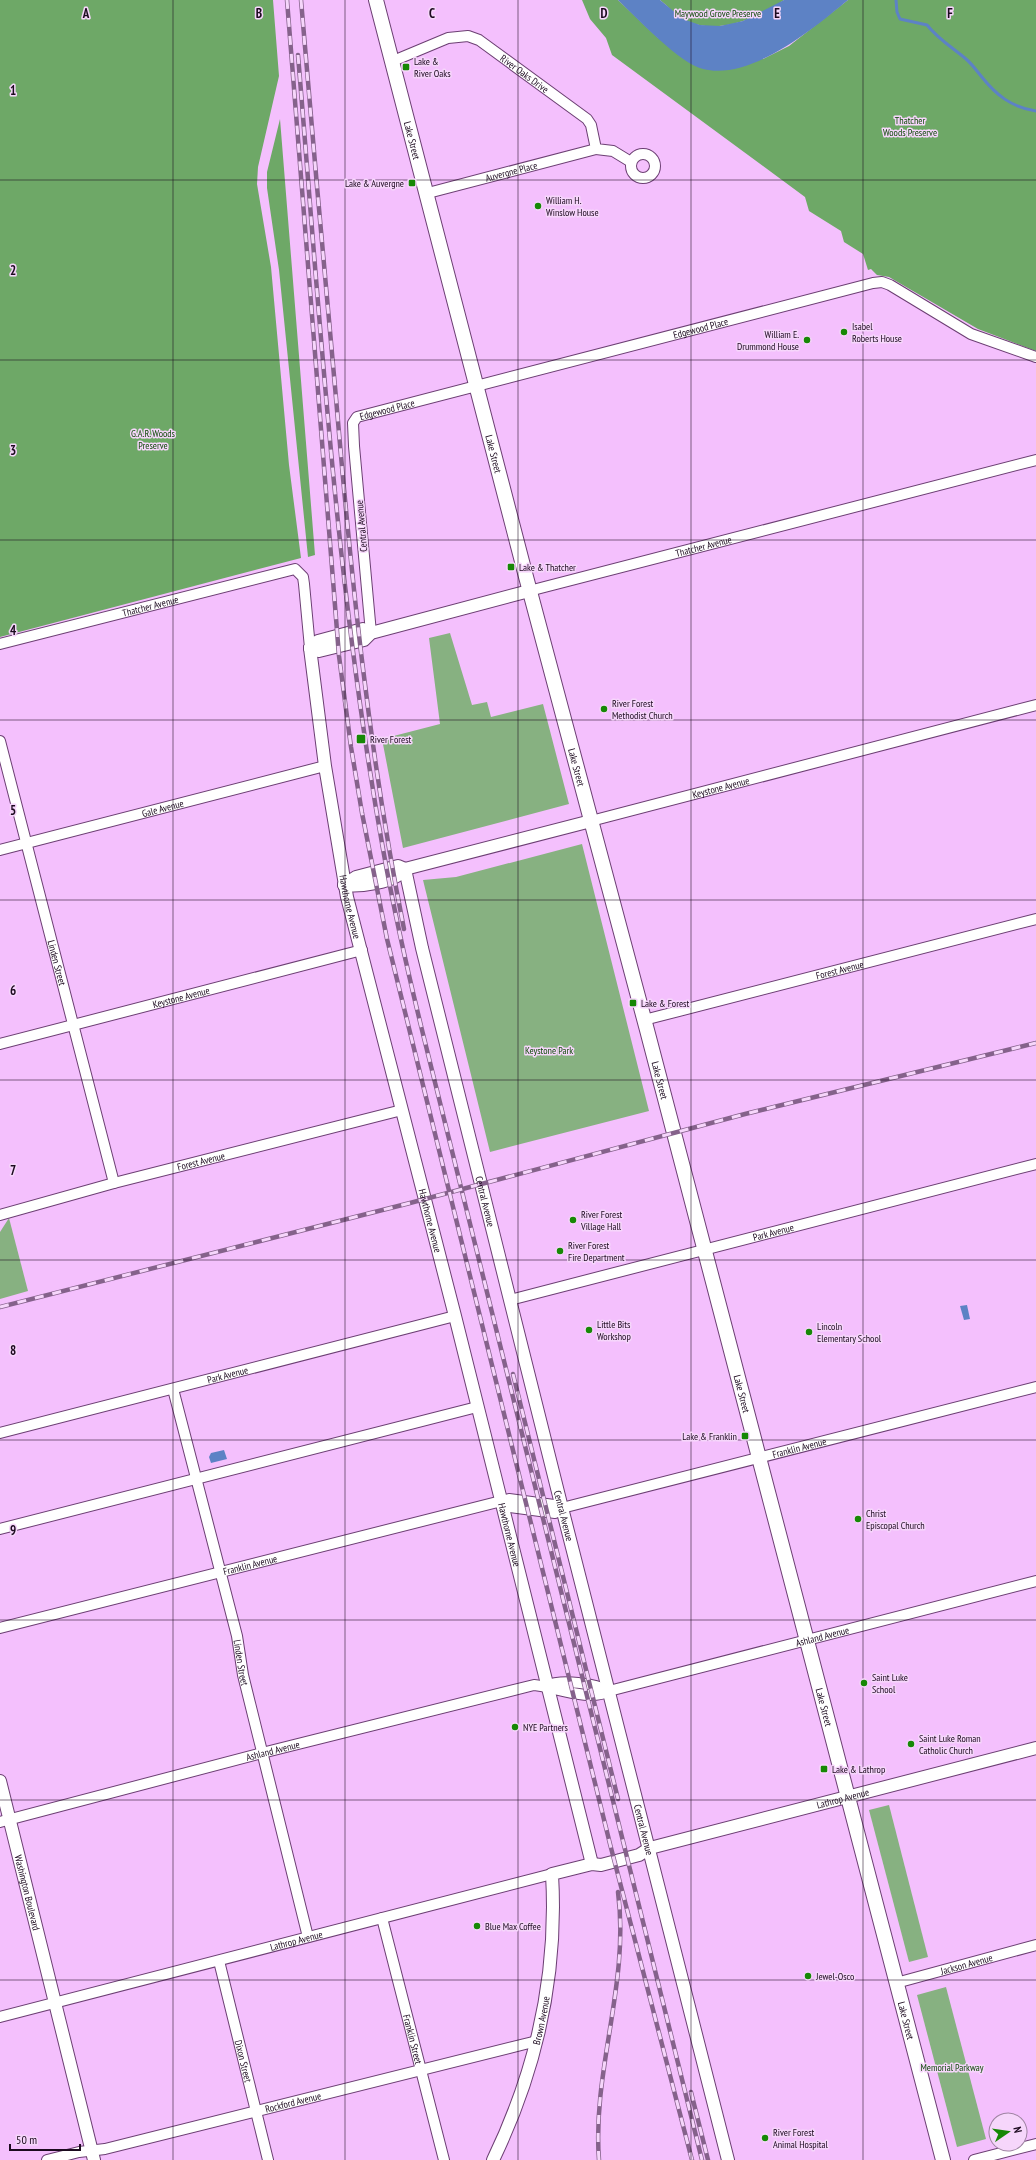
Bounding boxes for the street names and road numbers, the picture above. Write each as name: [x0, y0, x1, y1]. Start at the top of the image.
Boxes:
street label: River Oaks Drive: [498, 52, 551, 96]
street label: Lake Street: [401, 120, 423, 161]
street label: Auvergne Place: [484, 159, 539, 185]
street label: Edgewood Place: [672, 315, 730, 342]
street label: Edgewood Place: [358, 396, 416, 423]
street label: Lake Street: [482, 434, 505, 475]
street label: Central Avenue: [353, 500, 370, 552]
street label: Thatcher Avenue: [674, 533, 733, 560]
street label: Thatcher Avenue: [121, 593, 180, 620]
street label: Lake Street: [565, 747, 588, 788]
street label: Keystone Avenue: [691, 774, 751, 801]
street label: Gale Avenue: [141, 797, 185, 820]
street label: Hawthorne Avenue: [336, 874, 364, 940]
street label: Linden Street: [45, 939, 69, 987]
street label: Forest Avenue: [815, 958, 865, 982]
street label: Keystone Avenue: [151, 984, 211, 1011]
street label: Lake Street: [648, 1060, 671, 1101]
street label: Forest Avenue: [176, 1149, 226, 1174]
street label: Central Avenue: [472, 1175, 497, 1228]
street label: Hawthorne Avenue: [416, 1188, 444, 1254]
street label: Park Avenue: [752, 1221, 795, 1244]
street label: Park Avenue: [206, 1363, 250, 1386]
street label: Lake Street: [731, 1373, 753, 1414]
street label: Franklin Avenue: [771, 1435, 828, 1461]
street label: Central Avenue: [551, 1489, 576, 1543]
street label: Hawthorne Avenue: [495, 1502, 523, 1568]
street label: Franklin Avenue: [222, 1552, 279, 1578]
street label: Ashland Avenue: [794, 1623, 850, 1650]
street label: Linden Street: [231, 1639, 251, 1687]
street label: Lake Street: [813, 1687, 835, 1728]
street label: Ashland Avenue: [245, 1738, 301, 1764]
street label: Lathrop Avenue: [815, 1786, 871, 1812]
street label: Central Avenue: [631, 1803, 656, 1857]
street label: Washington Boulevard: [12, 1854, 43, 1932]
street label: Lathrop Avenue: [269, 1928, 324, 1954]
street label: Jackson Avenue: [938, 1951, 994, 1978]
street label: Brown Avenue: [530, 1995, 553, 2046]
street label: Lake Street: [895, 2000, 917, 2041]
street label: Franklin Street: [400, 2013, 425, 2066]
street label: Dixon Street: [232, 2039, 255, 2084]
street label: Rockford Avenue: [264, 2089, 323, 2116]

